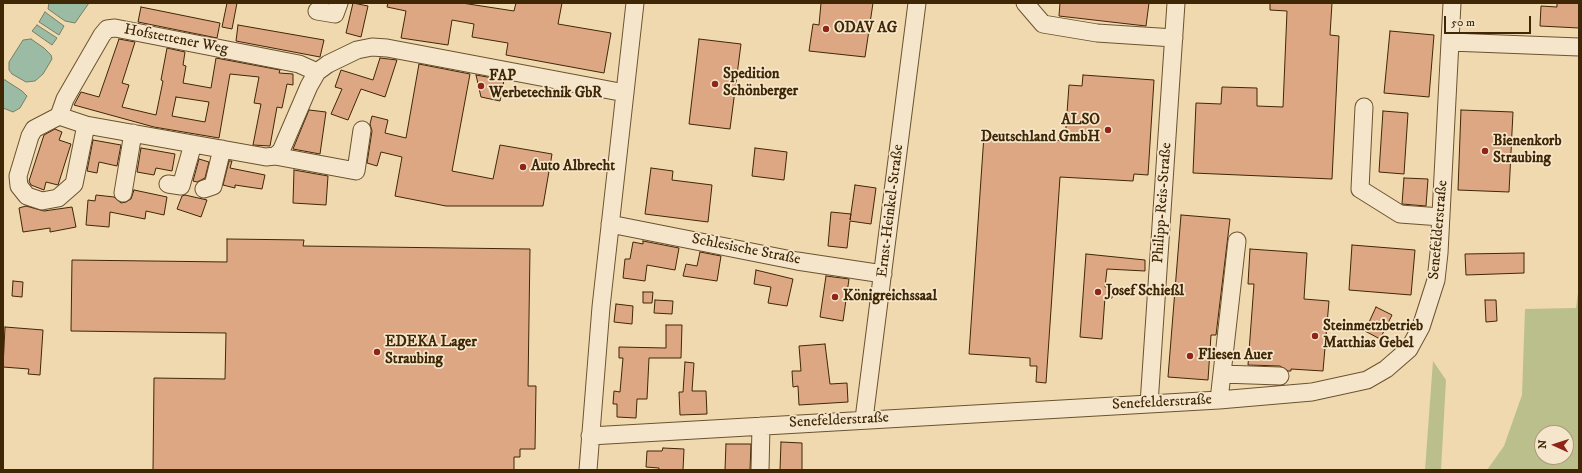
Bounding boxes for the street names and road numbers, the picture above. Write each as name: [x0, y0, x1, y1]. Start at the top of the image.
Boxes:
street label: Hofstettener Weg: [122, 21, 230, 59]
street label: Philipp-Reis-Straße: [1150, 142, 1176, 264]
street label: Ernst-Heinkel-Straße: [874, 143, 908, 279]
street label: Senefelderstraße: [1426, 179, 1452, 281]
street label: Schlesische Straße: [690, 231, 802, 269]
street label: Senefelderstraße: [1112, 391, 1212, 415]
street label: Senefelderstraße: [789, 409, 889, 433]

